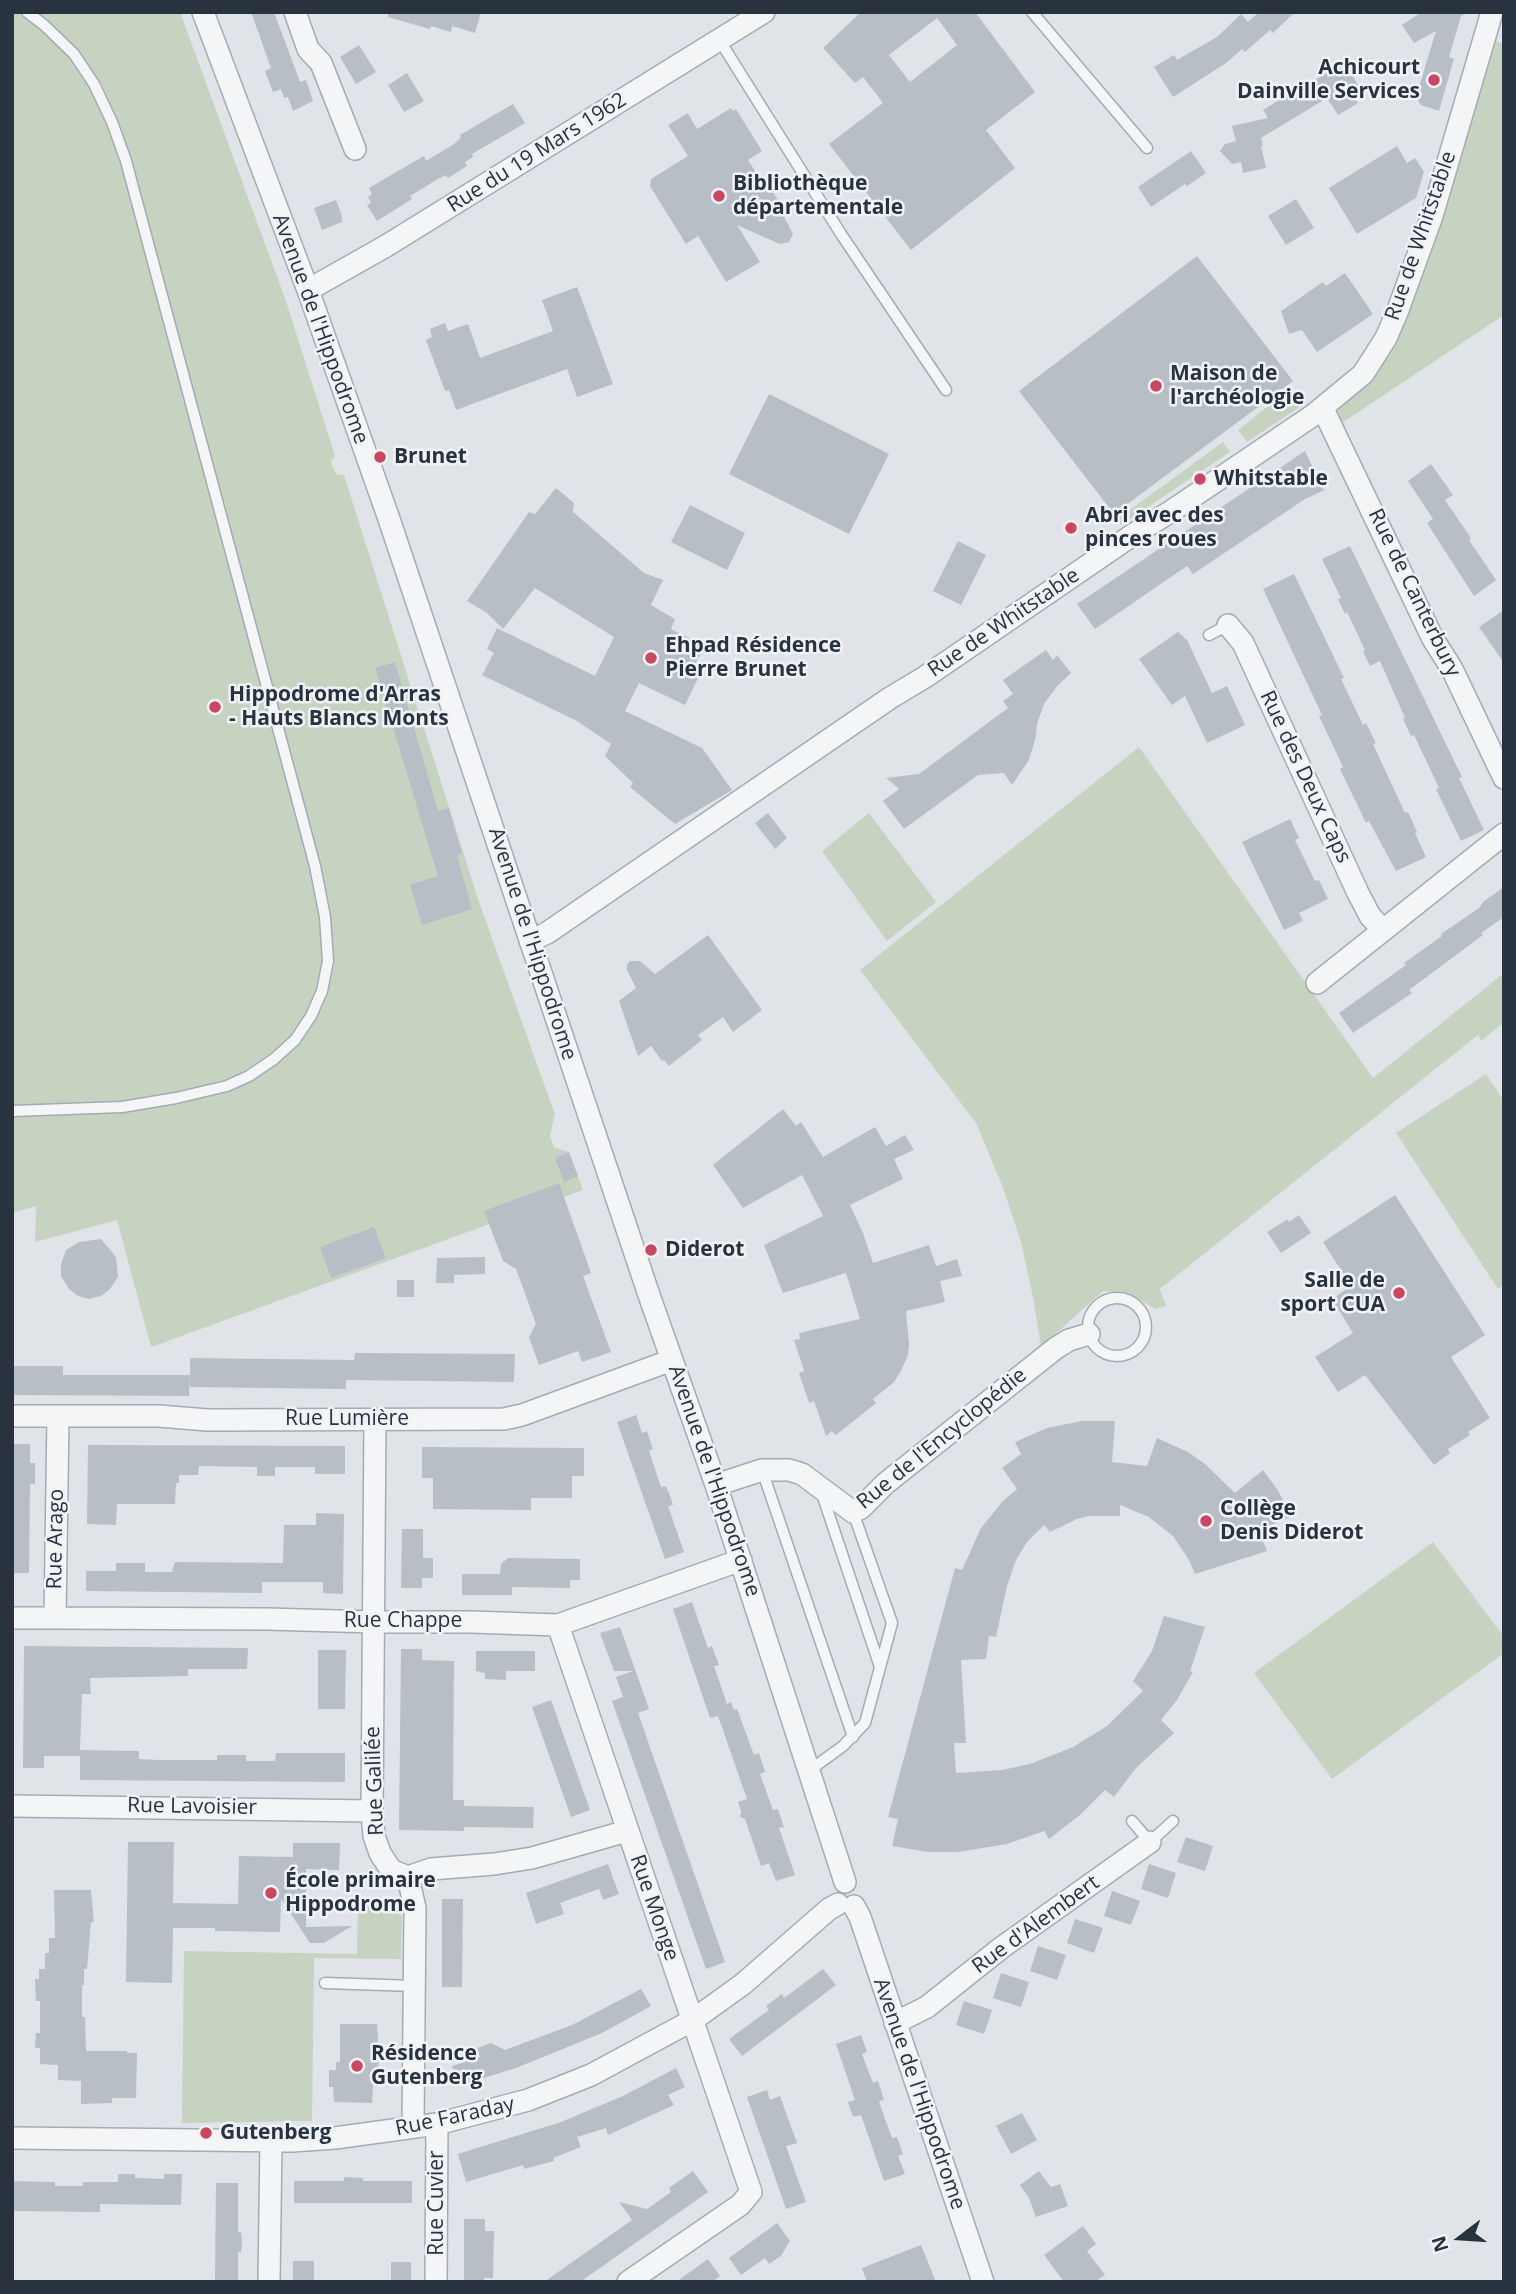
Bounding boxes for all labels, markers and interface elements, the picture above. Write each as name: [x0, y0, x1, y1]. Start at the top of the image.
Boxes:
place label: Achicourt Dainville Services: [1237, 55, 1420, 105]
marker: Achicourt Dainville Services: [1426, 72, 1442, 88]
street label: Rue du 19 Mars 1962: [443, 88, 631, 218]
street label: Rue de Whitstable: [1380, 148, 1462, 324]
place label: Bibliothèque départementale: [733, 171, 903, 221]
marker: Bibliothèque départementale: [711, 188, 727, 204]
street label: Avenue de l'Hippodrome: [267, 211, 373, 447]
place label: Maison de l'archéologie: [1170, 361, 1304, 411]
marker: Maison de l'archéologie: [1148, 378, 1164, 394]
place label: Brunet: [394, 444, 467, 470]
marker: Brunet: [372, 449, 388, 465]
place label: Whitstable: [1214, 466, 1328, 492]
marker: Whitstable: [1192, 471, 1208, 487]
place label: Abri avec des pinces roues: [1085, 503, 1224, 553]
street label: Rue de Canterbury: [1362, 505, 1466, 681]
marker: Abri avec des pinces roues: [1063, 520, 1079, 536]
street label: Rue de Whitstable: [923, 563, 1085, 683]
place label: Ehpad Résidence Pierre Brunet: [665, 633, 841, 683]
marker: Ehpad Résidence Pierre Brunet: [643, 650, 659, 666]
place label: Hippodrome d'Arras - Hauts Blancs Monts: [229, 682, 449, 732]
street label: Rue des Deux Caps: [1254, 687, 1356, 867]
marker: Hippodrome d'Arras - Hauts Blancs Monts: [207, 699, 223, 715]
street label: Avenue de l'Hippodrome: [482, 825, 582, 1063]
place label: Diderot: [665, 1237, 744, 1263]
marker: Diderot: [643, 1242, 659, 1258]
place label: Salle de sport CUA: [1280, 1268, 1385, 1318]
marker: Salle de sport CUA: [1391, 1285, 1407, 1301]
street label: Avenue de l'Hippodrome: [663, 1362, 765, 1600]
street label: Rue de l'Encyclopédie: [852, 1363, 1032, 1515]
street label: Rue Lumière: [285, 1406, 409, 1432]
street label: Rue Arago: [43, 1488, 69, 1590]
place label: Collège Denis Diderot: [1220, 1496, 1363, 1546]
marker: Collège Denis Diderot: [1198, 1513, 1214, 1529]
street label: Rue Chappe: [344, 1608, 462, 1634]
street label: Rue Galilée: [360, 1726, 390, 1836]
street label: Rue Lavoisier: [127, 1793, 257, 1821]
street label: Rue Monge: [624, 1852, 684, 1964]
place label: École primaire Hippodrome: [285, 1868, 436, 1918]
street label: Rue d'Alembert: [967, 1870, 1105, 1980]
marker: École primaire Hippodrome: [263, 1885, 279, 1901]
street label: Avenue de l'Hippodrome: [868, 1975, 970, 2213]
place label: Résidence Gutenberg: [371, 2041, 482, 2091]
marker: Résidence Gutenberg: [349, 2058, 365, 2074]
street label: Rue Faraday: [393, 2092, 517, 2142]
place label: Gutenberg: [220, 2120, 331, 2146]
marker: Gutenberg: [198, 2125, 214, 2141]
street label: Rue Cuvier: [424, 2150, 450, 2256]
north arrow: [1425, 2203, 1495, 2273]
text: N: [1425, 2233, 1455, 2255]

